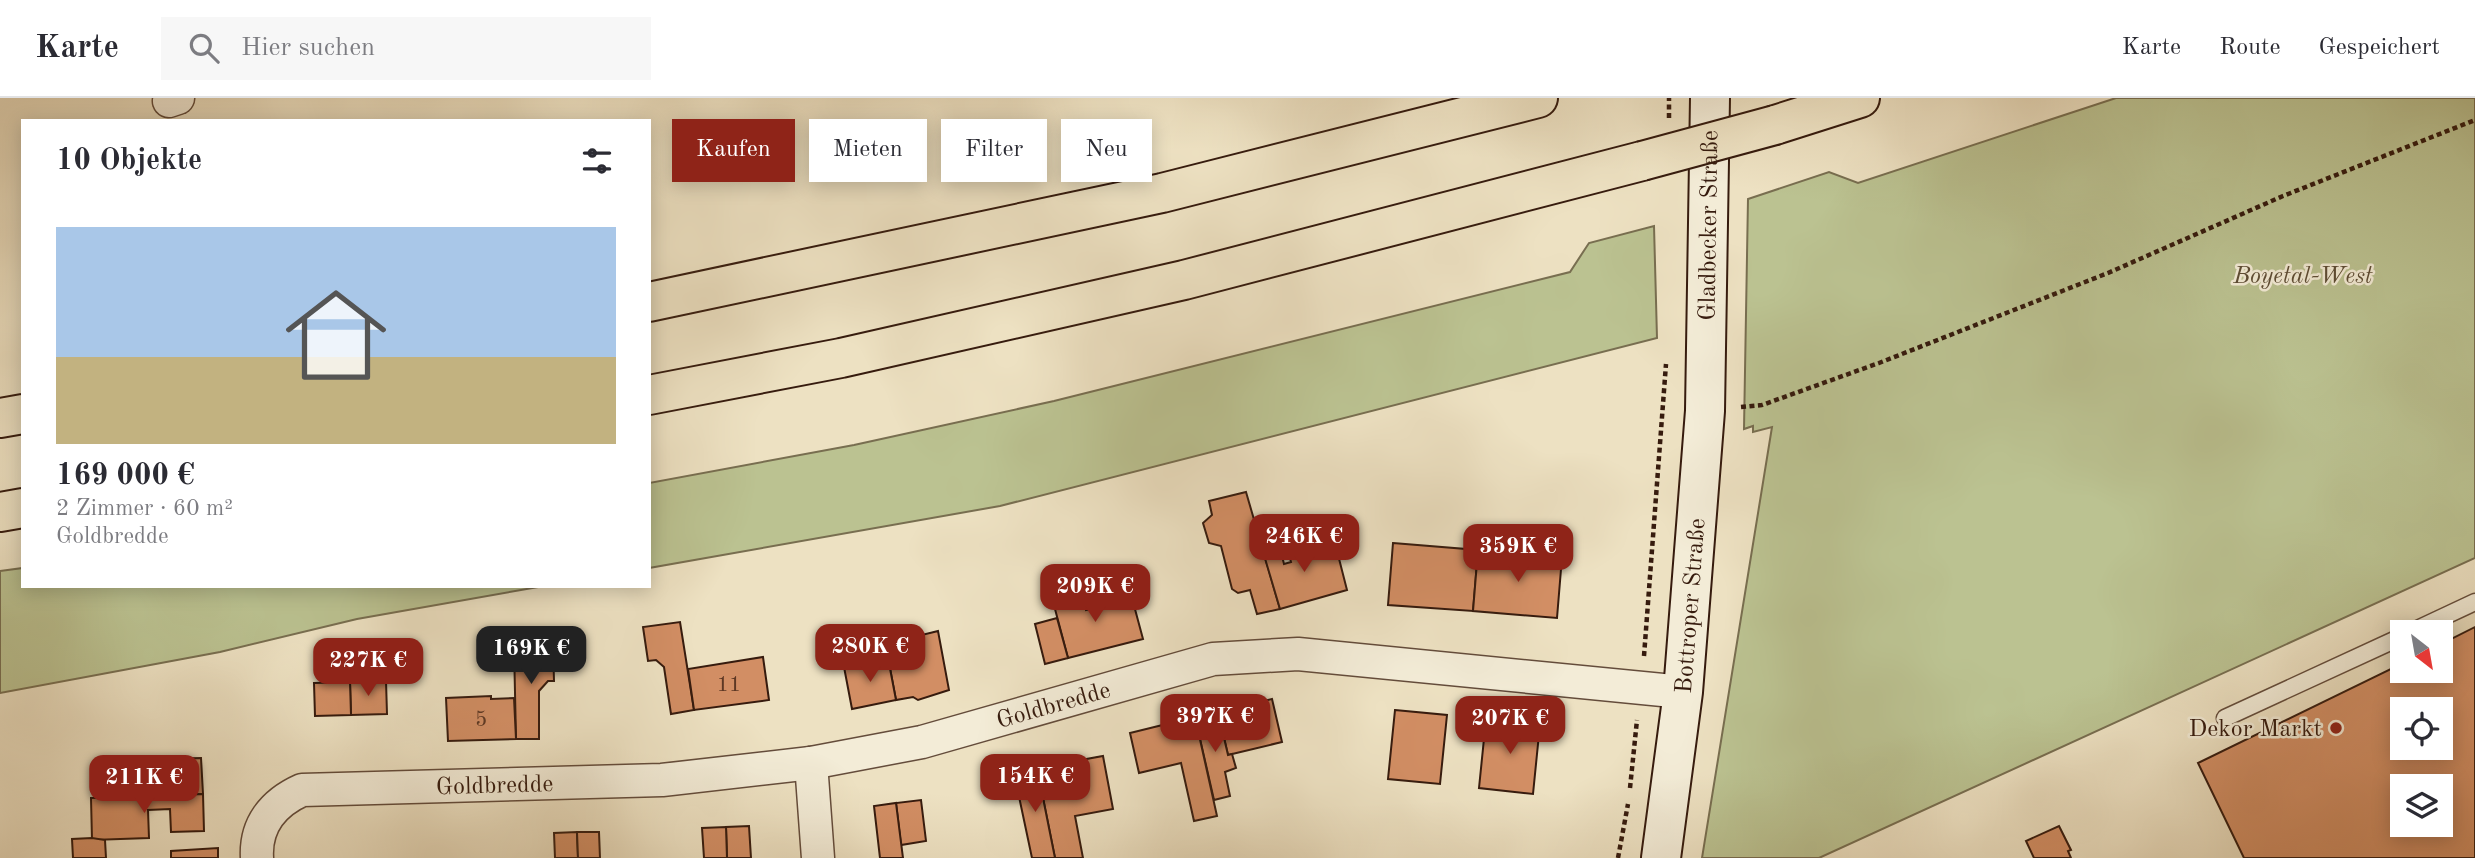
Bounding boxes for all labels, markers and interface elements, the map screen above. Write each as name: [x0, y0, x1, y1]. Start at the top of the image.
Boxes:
search box: [161, 17, 651, 80]
icon: search: [185, 29, 223, 67]
text: Karte: [35, 32, 119, 65]
text: Hier suchen: [241, 35, 375, 61]
text: Karte: [2122, 36, 2181, 60]
text: Route: [2219, 36, 2281, 60]
text: Gespeichert: [2319, 36, 2440, 60]
chip: Kaufen: [672, 119, 795, 182]
chip: Mieten: [809, 119, 927, 182]
chip: Filter: [941, 119, 1047, 182]
chip: Neu: [1061, 119, 1152, 182]
street label: Gladbecker Straße: [1696, 130, 1723, 321]
icon: filters: [578, 142, 616, 180]
text: 10 Objekte: [56, 146, 202, 176]
park label: Boyetal-West: [2232, 265, 2373, 289]
icon: home: [273, 272, 399, 398]
text: 169 000 €: [56, 461, 195, 491]
text: 2 Zimmer · 60 m²: [56, 497, 233, 520]
pin: 246K €: [1247, 514, 1361, 574]
street label: Bottroper Straße: [1673, 517, 1711, 694]
pin: 359K €: [1461, 524, 1575, 584]
text: Goldbredde: [56, 525, 169, 548]
text: 246K €: [1265, 525, 1343, 548]
text: 359K €: [1479, 535, 1557, 558]
pin: 209K €: [1038, 564, 1152, 624]
text: 209K €: [1056, 575, 1134, 598]
north arrow: [2390, 620, 2454, 682]
map controls: [2390, 620, 2453, 837]
pin: 280K €: [813, 624, 927, 684]
pin: 169K €: [474, 626, 588, 686]
text: 280K €: [831, 635, 909, 658]
text: 169K €: [492, 637, 570, 660]
pin: 227K €: [311, 638, 425, 698]
text: 227K €: [329, 649, 407, 672]
house number: 11: [717, 675, 741, 696]
street label: Goldbredde: [994, 679, 1114, 734]
pin: 397K €: [1158, 694, 1272, 754]
pin: 207K €: [1453, 696, 1567, 756]
button: locate: [2390, 697, 2453, 760]
text: 397K €: [1176, 705, 1254, 728]
text: 207K €: [1471, 707, 1549, 730]
house number: 5: [475, 710, 487, 731]
place label: Dekor Markt: [2189, 718, 2322, 742]
marker: Dekor Markt: [2328, 720, 2344, 736]
pin: 154K €: [978, 754, 1092, 814]
pin: 211K €: [87, 756, 201, 815]
text: 154K €: [996, 765, 1074, 788]
text: 211K €: [105, 766, 183, 789]
street label: Goldbredde: [436, 773, 554, 800]
button: layers: [2390, 774, 2453, 837]

